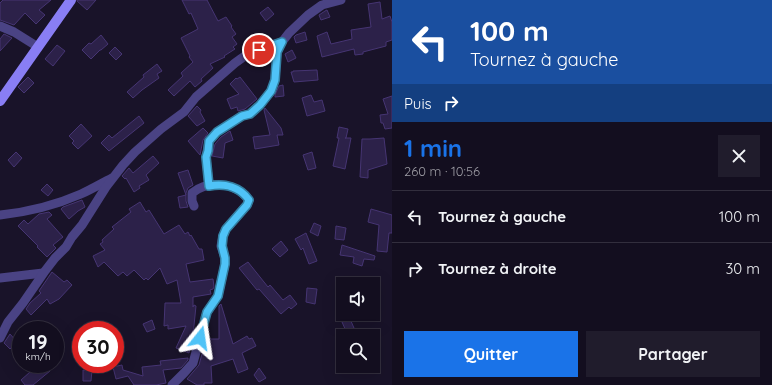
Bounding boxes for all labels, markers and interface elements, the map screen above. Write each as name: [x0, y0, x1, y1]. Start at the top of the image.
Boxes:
text: 100 m: [470, 13, 549, 48]
icon: left: [404, 16, 456, 68]
pin: [242, 33, 276, 67]
icon: arrive: [248, 39, 270, 61]
text: Tournez à gauche: [470, 48, 619, 71]
icon: right: [440, 92, 462, 114]
text: Puis: [404, 94, 432, 113]
text: 1 min: [404, 133, 462, 163]
button: close: [718, 135, 760, 177]
text: 260 m · 10:56: [404, 163, 480, 179]
icon: left: [404, 206, 426, 228]
text: Tournez à gauche: [438, 207, 566, 226]
text: 100 m: [719, 207, 760, 226]
icon: right: [404, 258, 426, 280]
text: Tournez à droite: [438, 259, 557, 278]
text: 30 m: [725, 259, 760, 278]
map controls: [336, 277, 380, 373]
button: sound: [336, 277, 380, 321]
position arrow: [179, 317, 221, 359]
speed limit sign: 30: [72, 321, 124, 373]
text: 19: [28, 329, 48, 354]
button: search: [336, 329, 380, 373]
button: Quitter: [404, 331, 578, 377]
button: Partager: [586, 331, 760, 377]
text: km/h: [25, 350, 51, 363]

